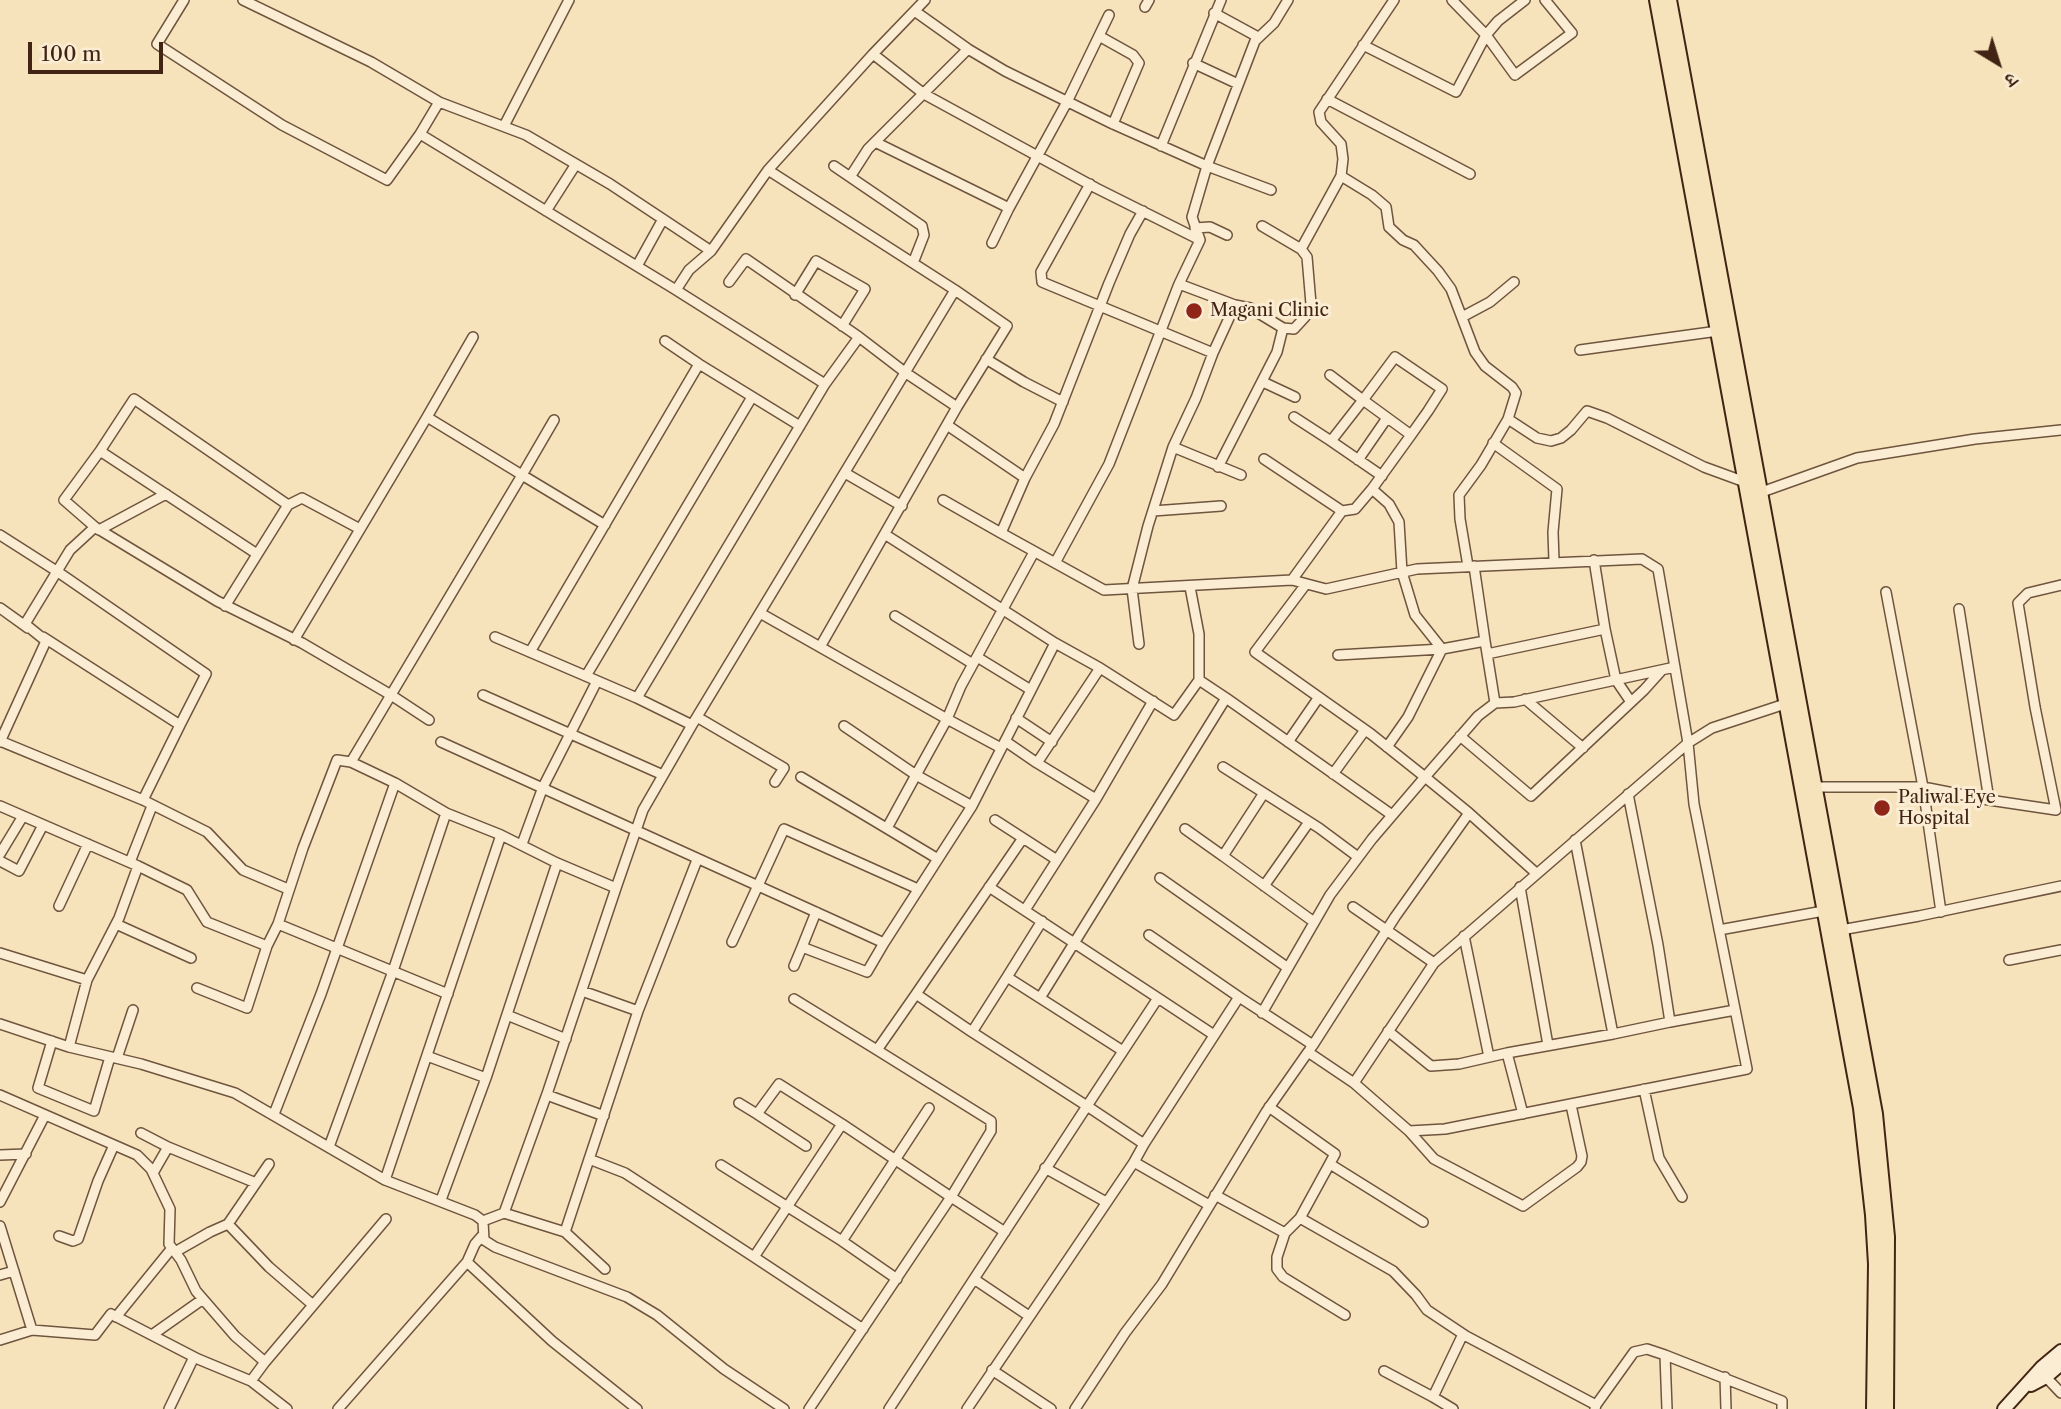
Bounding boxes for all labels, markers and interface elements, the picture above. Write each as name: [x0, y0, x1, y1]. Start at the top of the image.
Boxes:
scale bar: [32, 28, 166, 72]
north arrow: [1963, 28, 2033, 98]
text: 100 m: [41, 41, 102, 66]
text: उ: [2000, 68, 2022, 92]
place label: Magani Clinic: [1210, 300, 1329, 322]
marker: Magani Clinic: [1184, 301, 1204, 321]
place label: Paliwal Eye Hospital: [1898, 787, 1996, 830]
marker: Paliwal Eye Hospital: [1872, 798, 1892, 818]

